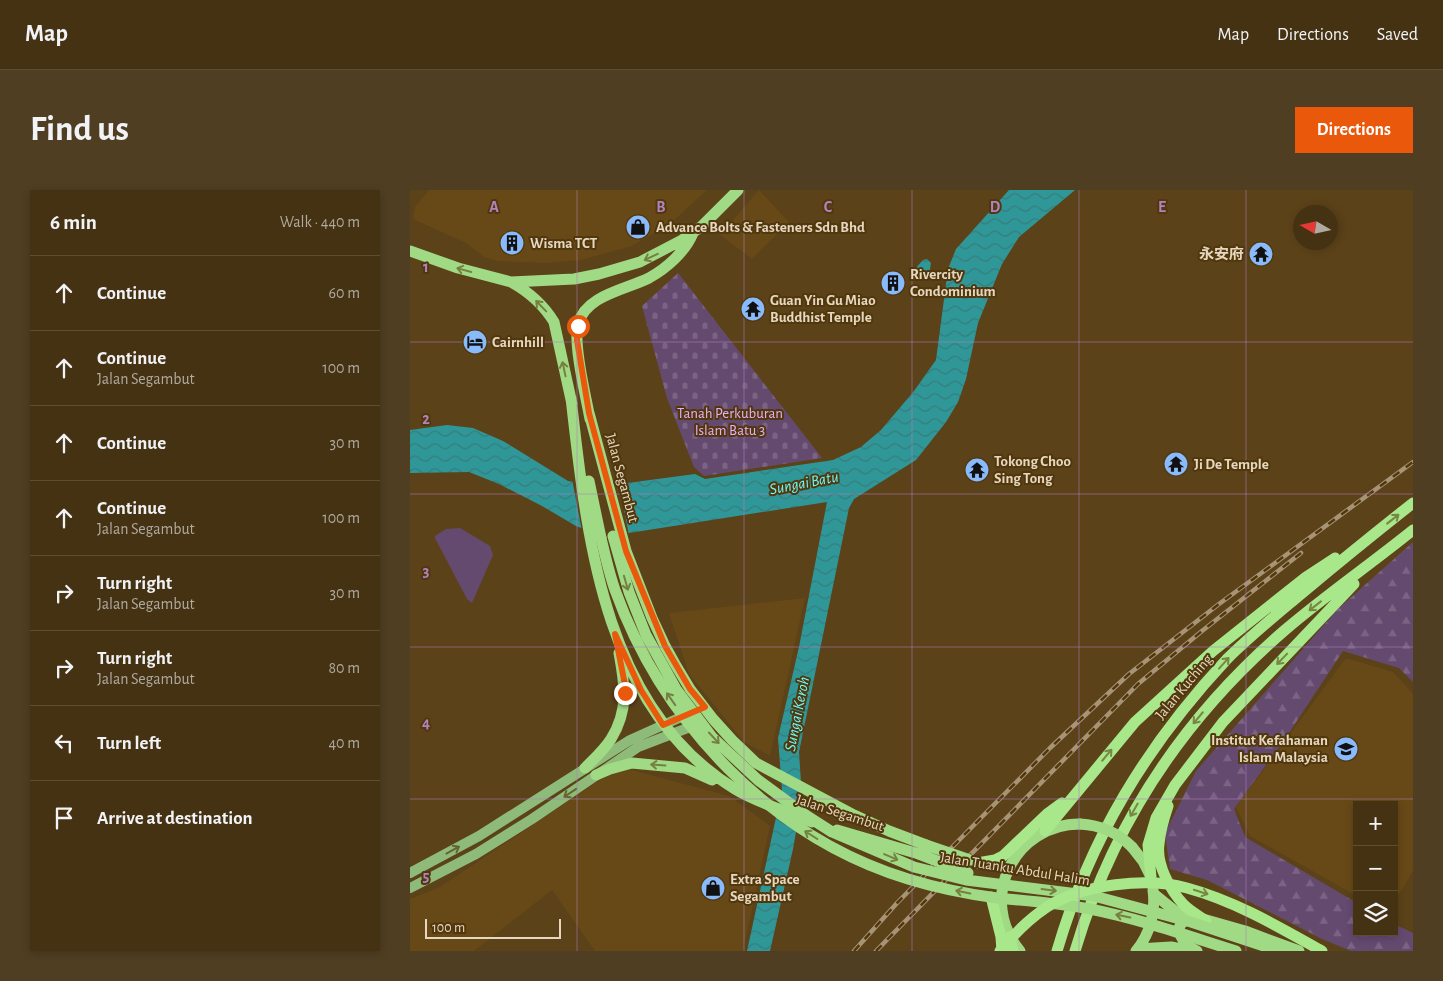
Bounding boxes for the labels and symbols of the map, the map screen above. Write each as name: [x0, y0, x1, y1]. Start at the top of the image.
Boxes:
text: A: [489, 199, 499, 215]
text: B: [656, 199, 666, 215]
text: C: [824, 199, 833, 215]
text: D: [990, 199, 1001, 215]
text: E: [1158, 199, 1166, 215]
north arrow: [1293, 205, 1338, 250]
shop icon: Advance Bolts & Fasteners Sdn Bhd: [625, 214, 651, 240]
place label: Advance Bolts & Fasteners Sdn Bhd: [656, 220, 865, 235]
building icon: Wisma TCT: [499, 230, 525, 256]
place label: Wisma TCT: [530, 236, 598, 251]
temple icon: 永安府: [1248, 241, 1274, 267]
place label: 永安府: [1199, 246, 1244, 262]
one-way arrow: [644, 253, 659, 262]
text: 1: [423, 259, 429, 275]
one-way arrow: [457, 265, 473, 274]
place label: Rivercity Condominium: [910, 267, 996, 299]
building icon: Rivercity Condominium: [880, 270, 906, 296]
place label: Guan Yin Gu Miao Buddhist Temple: [770, 293, 876, 325]
temple icon: Guan Yin Gu Miao Buddhist Temple: [740, 296, 766, 322]
one-way arrow: [536, 300, 548, 312]
route start: [567, 315, 590, 338]
hotel icon: Cairnhill: [462, 329, 488, 355]
place label: Cairnhill: [492, 335, 544, 350]
one-way arrow: [559, 361, 568, 377]
park label: Tanah Perkuburan Islam Batu 3: [677, 406, 783, 438]
text: 2: [422, 411, 430, 427]
street label: Jalan Segambut: [603, 432, 641, 524]
temple icon: Ji De Temple: [1163, 451, 1189, 477]
place label: Tokong Choo Sing Tong: [994, 454, 1071, 486]
temple icon: Tokong Choo Sing Tong: [964, 457, 990, 483]
place label: Ji De Temple: [1194, 457, 1269, 472]
water label: Sungai Batu: [768, 468, 840, 498]
one-way arrow: [1386, 514, 1400, 524]
text: 3: [423, 563, 430, 579]
one-way arrow: [622, 574, 632, 590]
one-way arrow: [1309, 601, 1322, 612]
street label: Jalan Kuching: [1153, 651, 1216, 722]
one-way arrow: [1276, 653, 1288, 665]
one-way arrow: [1218, 657, 1230, 670]
water label: Sungai Keroh: [782, 675, 812, 753]
route end: [614, 682, 637, 705]
one-way arrow: [666, 692, 676, 706]
one-way arrow: [1192, 711, 1203, 724]
text: 4: [422, 715, 430, 731]
one-way arrow: [708, 732, 720, 744]
place label: Institut Kefahaman Islam Malaysia: [1211, 733, 1328, 765]
school or university icon: Institut Kefahaman Islam Malaysia: [1333, 736, 1359, 762]
one-way arrow: [1101, 749, 1112, 762]
one-way arrow: [650, 760, 666, 769]
one-way arrow: [563, 788, 577, 798]
street label: Jalan Segambut: [794, 792, 886, 834]
one-way arrow: [1129, 803, 1139, 818]
one-way arrow: [805, 830, 819, 840]
one-way arrow: [445, 845, 460, 855]
street label: Jalan Tuanku Abdul Halim: [939, 850, 1091, 888]
one-way arrow: [883, 853, 898, 863]
text: 5: [423, 868, 430, 884]
place label: Extra Space Segambut: [730, 872, 799, 904]
shop icon: Extra Space Segambut: [700, 875, 726, 901]
one-way arrow: [1041, 885, 1057, 895]
one-way arrow: [955, 887, 971, 896]
one-way arrow: [1192, 888, 1208, 898]
one-way arrow: [1116, 911, 1132, 920]
scale bar: [425, 916, 561, 939]

